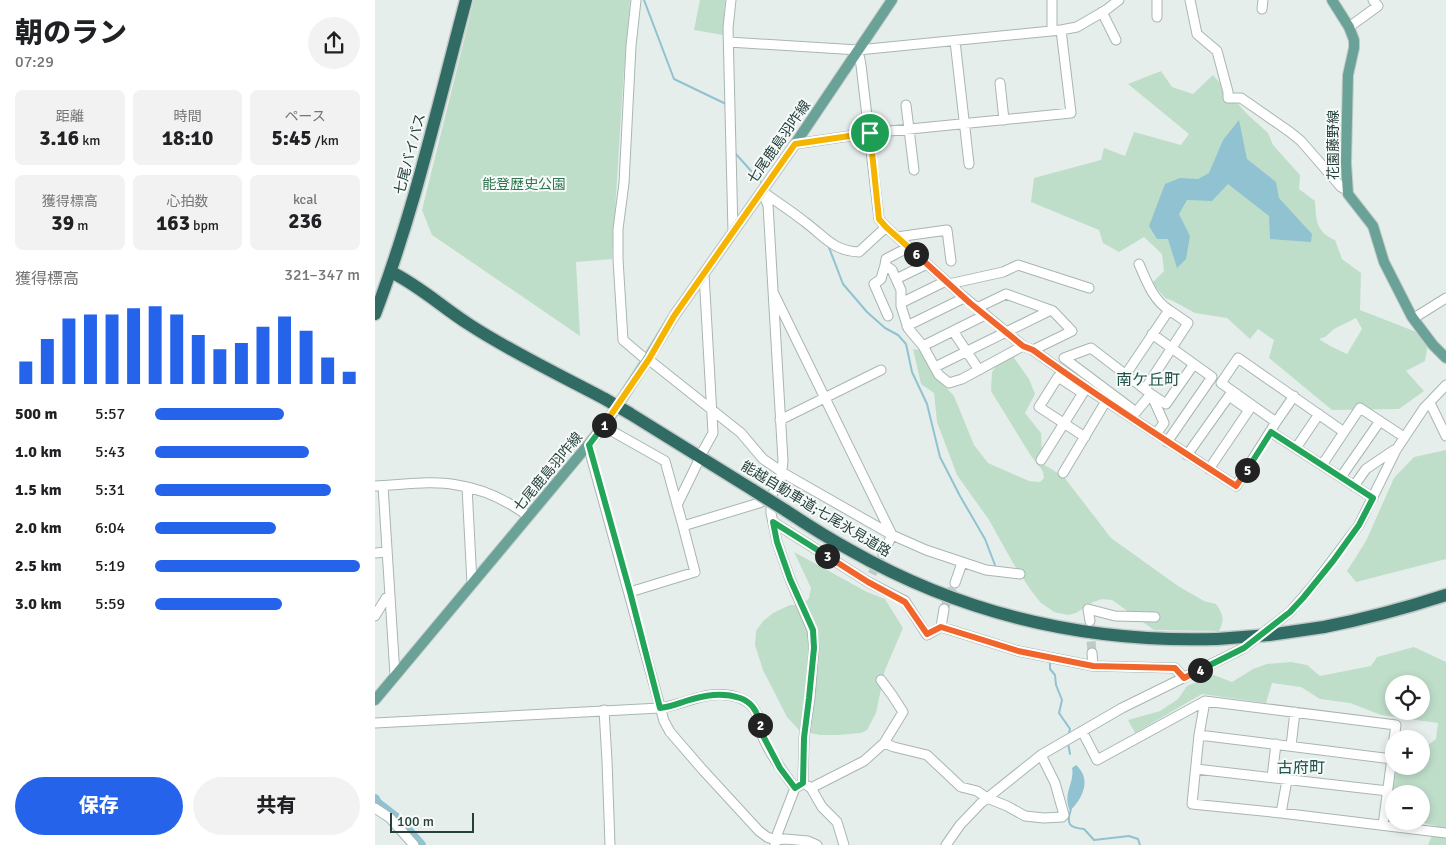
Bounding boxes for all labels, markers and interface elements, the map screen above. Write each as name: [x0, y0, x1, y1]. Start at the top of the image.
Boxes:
text: 朝のラン: [15, 16, 127, 50]
button: share: [308, 17, 360, 69]
text: 07:29: [15, 52, 54, 72]
street label: 七尾鹿島羽咋線: [744, 97, 814, 187]
text: 距離: [56, 108, 84, 125]
text: 時間: [173, 108, 201, 125]
text: ペース: [285, 108, 326, 125]
street label: 花園藤野線: [1325, 110, 1342, 180]
street label: 七尾バイパス: [391, 111, 429, 197]
pin: [849, 112, 891, 154]
icon: arrive: [856, 119, 884, 147]
text: 3.16: [39, 125, 79, 151]
text: 18:10: [162, 125, 213, 151]
text: 5:45: [271, 125, 312, 151]
text: km: [79, 132, 100, 149]
text: /km: [312, 132, 339, 149]
park label: 能登歴史公園: [482, 176, 566, 193]
text: kcal: [293, 191, 317, 208]
text: 獲得標高: [42, 193, 98, 210]
text: 心拍数: [166, 193, 208, 210]
text: 236: [288, 208, 322, 234]
text: 39: [51, 210, 74, 236]
text: 163: [156, 210, 190, 236]
text: m: [74, 217, 88, 234]
text: bpm: [190, 217, 219, 234]
pin: 6: [903, 242, 929, 266]
text: 6: [913, 246, 920, 263]
text: 321–347 m: [284, 265, 360, 285]
text: 獲得標高: [15, 269, 79, 289]
district label: 南ケ丘町: [1116, 370, 1180, 390]
text: 500 m: [15, 404, 57, 424]
text: 5:57: [95, 404, 125, 424]
pin: 1: [591, 412, 617, 438]
text: 1: [601, 417, 608, 434]
street label: 七尾鹿島羽咋線: [510, 429, 586, 515]
text: 1.0 km: [15, 442, 62, 462]
text: 5:43: [95, 442, 125, 462]
street label: 能越自動車道;七尾氷見道路: [738, 457, 894, 561]
pin: 5: [1235, 458, 1259, 482]
text: 5: [1244, 462, 1251, 479]
text: 1.5 km: [15, 480, 62, 500]
text: 5:31: [95, 480, 125, 500]
text: 2.0 km: [15, 518, 62, 538]
text: 6:04: [95, 518, 125, 538]
pin: 3: [815, 544, 839, 568]
text: 3: [824, 548, 831, 565]
text: 2.5 km: [15, 556, 62, 576]
text: 5:19: [95, 556, 125, 576]
text: 3.0 km: [15, 594, 62, 614]
text: 5:59: [95, 594, 125, 614]
pin: 4: [1187, 658, 1213, 682]
text: 4: [1197, 662, 1204, 679]
map controls: [1385, 675, 1430, 830]
button: locate: [1385, 675, 1430, 720]
pin: 2: [747, 712, 773, 738]
text: 2: [757, 717, 764, 734]
button: +: [1385, 730, 1430, 775]
district label: 古府町: [1277, 758, 1325, 778]
button: 保存: [15, 777, 183, 835]
button: 共有: [193, 777, 360, 835]
button: −: [1385, 785, 1430, 830]
scale bar: [390, 810, 474, 833]
text: 100 m: [397, 813, 434, 830]

